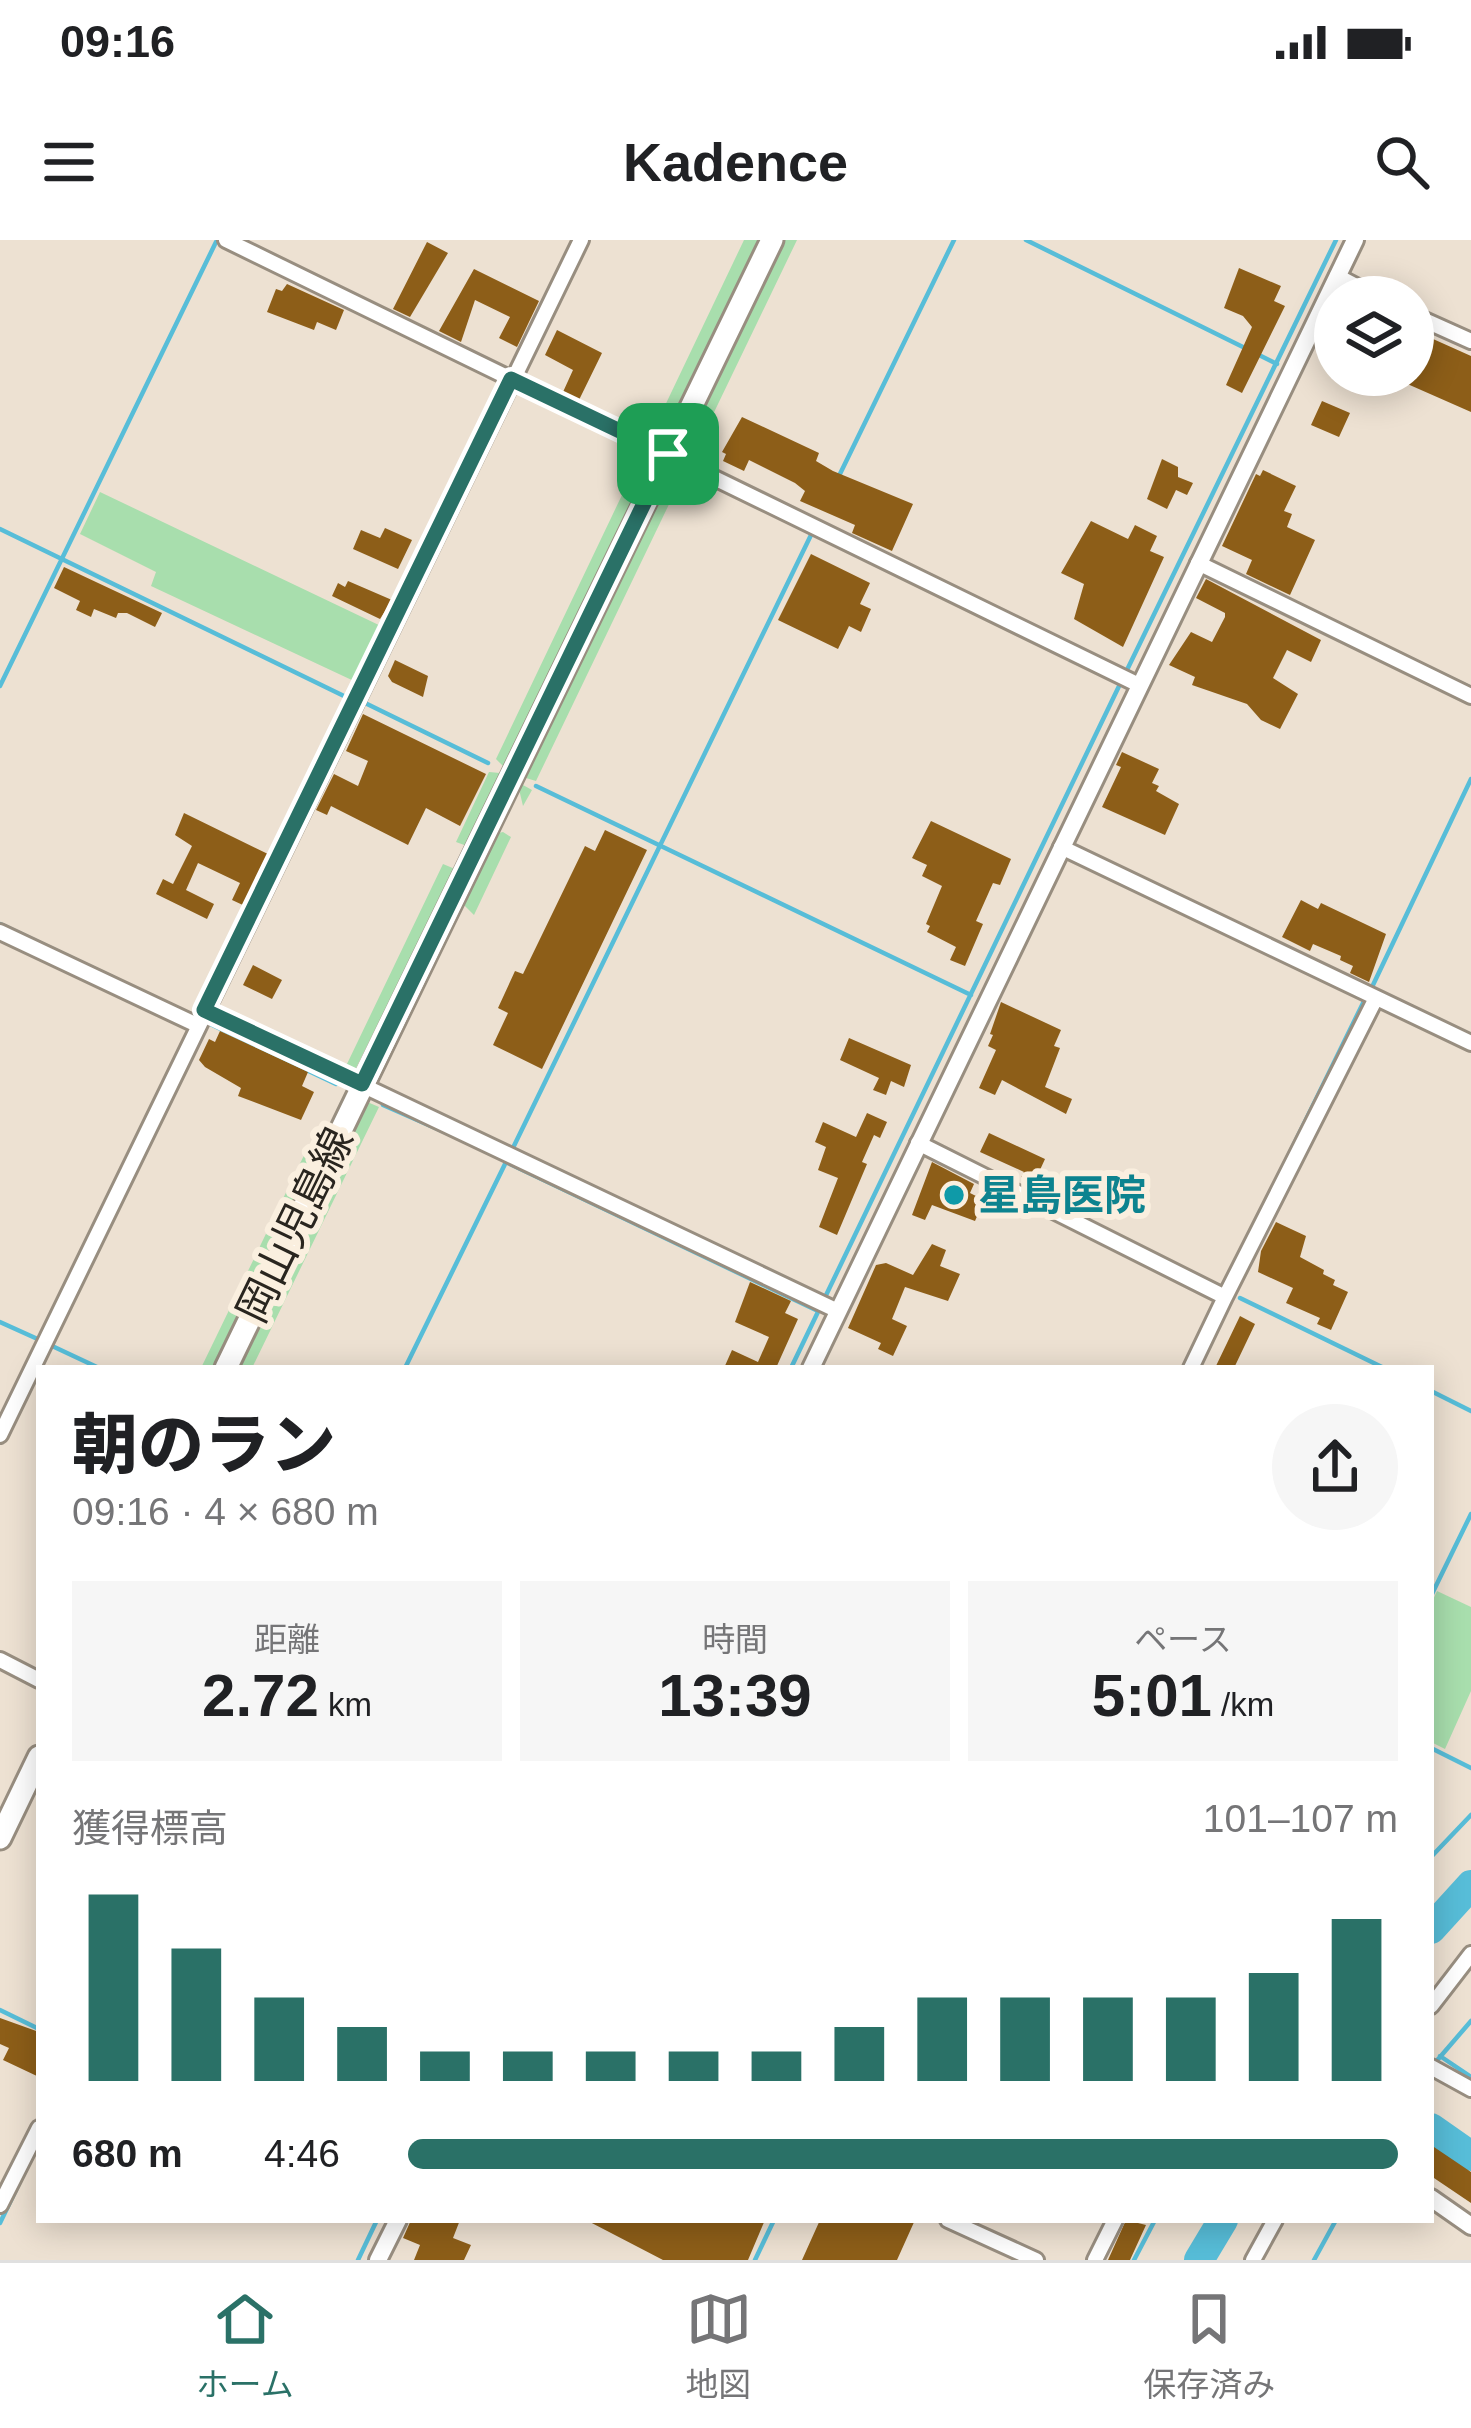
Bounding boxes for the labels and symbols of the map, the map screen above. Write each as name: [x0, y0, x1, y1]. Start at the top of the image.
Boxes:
pin: [617, 403, 719, 505]
street label: 岡山児島線: [228, 1120, 362, 1330]
place label: 星島医院: [978, 1172, 1146, 1219]
marker: 星島医院: [941, 1182, 967, 1208]

